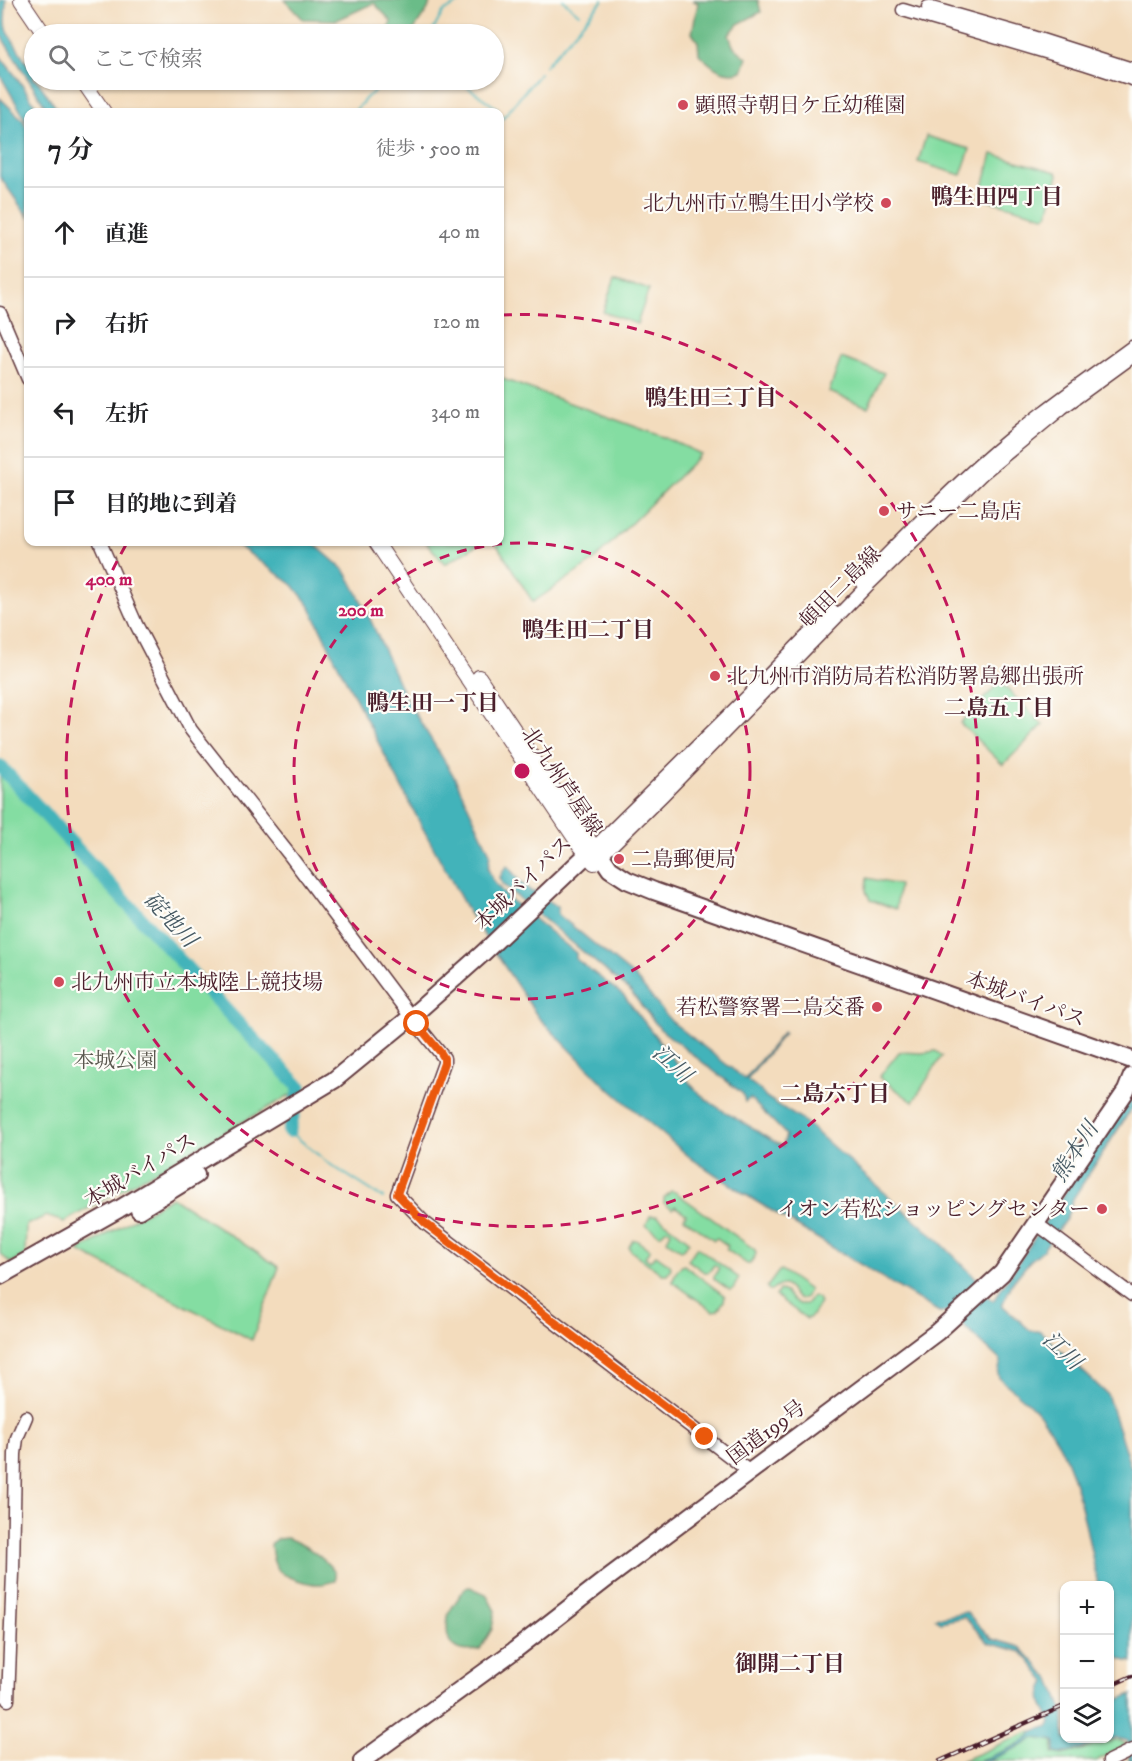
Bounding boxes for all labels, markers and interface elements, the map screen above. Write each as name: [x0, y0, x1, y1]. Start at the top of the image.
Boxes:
search box: [24, 24, 504, 90]
icon: search: [45, 41, 78, 74]
text: ここで検索: [93, 46, 203, 73]
place label: 顕照寺朝日ケ丘幼稚園: [695, 93, 905, 119]
marker: 顕照寺朝日ケ丘幼稚園: [676, 98, 690, 112]
text: 7 分: [48, 134, 93, 167]
text: 徒歩 · 500 m: [376, 137, 480, 162]
district label: 鴨生田四丁目: [931, 184, 1063, 211]
place label: 北九州市立鴨生田小学校: [643, 191, 874, 217]
marker: 北九州市立鴨生田小学校: [879, 196, 893, 210]
icon: ahead: [48, 216, 81, 249]
text: 40 m: [438, 220, 480, 245]
text: 直進: [105, 221, 149, 248]
icon: right: [48, 306, 81, 339]
text: 120 m: [433, 310, 480, 335]
text: 右折: [105, 311, 149, 338]
district label: 鴨生田三丁目: [645, 385, 777, 412]
icon: left: [48, 396, 81, 429]
text: 340 m: [431, 400, 480, 425]
text: 左折: [105, 401, 149, 428]
icon: arrive: [48, 486, 81, 519]
text: 目的地に到着: [105, 491, 237, 518]
place label: サニー二島店: [896, 499, 1021, 525]
marker: サニー二島店: [877, 504, 891, 518]
street label: 頓田二島線: [794, 541, 887, 634]
text: 400 m: [84, 569, 133, 591]
text: 200 m: [338, 600, 384, 622]
district label: 鴨生田二丁目: [522, 617, 654, 644]
place label: 北九州市消防局若松消防署島郷出張所: [727, 664, 1084, 690]
marker: 北九州市消防局若松消防署島郷出張所: [708, 669, 722, 683]
district label: 鴨生田一丁目: [367, 690, 499, 717]
district label: 二島五丁目: [944, 695, 1054, 722]
street label: 北九州芦屋線: [515, 722, 607, 841]
centre of rings: [512, 761, 532, 781]
street label: 本城バイパス: [469, 831, 578, 937]
place label: 二島郵便局: [631, 847, 736, 873]
marker: 二島郵便局: [612, 852, 626, 866]
water label: 碇地川: [138, 887, 204, 955]
street label: 本城バイパス: [962, 966, 1089, 1034]
place label: 北九州市立本城陸上競技場: [71, 970, 323, 996]
marker: 北九州市立本城陸上競技場: [52, 975, 66, 989]
place label: 若松警察署二島交番: [676, 995, 865, 1021]
marker: 若松警察署二島交番: [870, 1000, 884, 1014]
route start: [403, 1010, 429, 1036]
water label: 江川: [647, 1039, 699, 1090]
park label: 本城公園: [73, 1048, 157, 1074]
district label: 二島六丁目: [780, 1081, 890, 1108]
water label: 熊本川: [1046, 1115, 1106, 1187]
street label: 本城バイパス: [80, 1127, 201, 1214]
place label: イオン若松ショッピングセンター: [777, 1197, 1090, 1223]
marker: イオン若松ショッピングセンター: [1095, 1202, 1109, 1216]
water label: 江川: [1037, 1326, 1089, 1377]
street label: 国道199号: [722, 1395, 811, 1471]
route end: [691, 1423, 717, 1449]
map controls: [1060, 1581, 1114, 1743]
button: +: [1060, 1581, 1114, 1635]
button: −: [1060, 1635, 1114, 1689]
district label: 御開二丁目: [735, 1651, 845, 1678]
button: layers: [1060, 1689, 1114, 1743]

